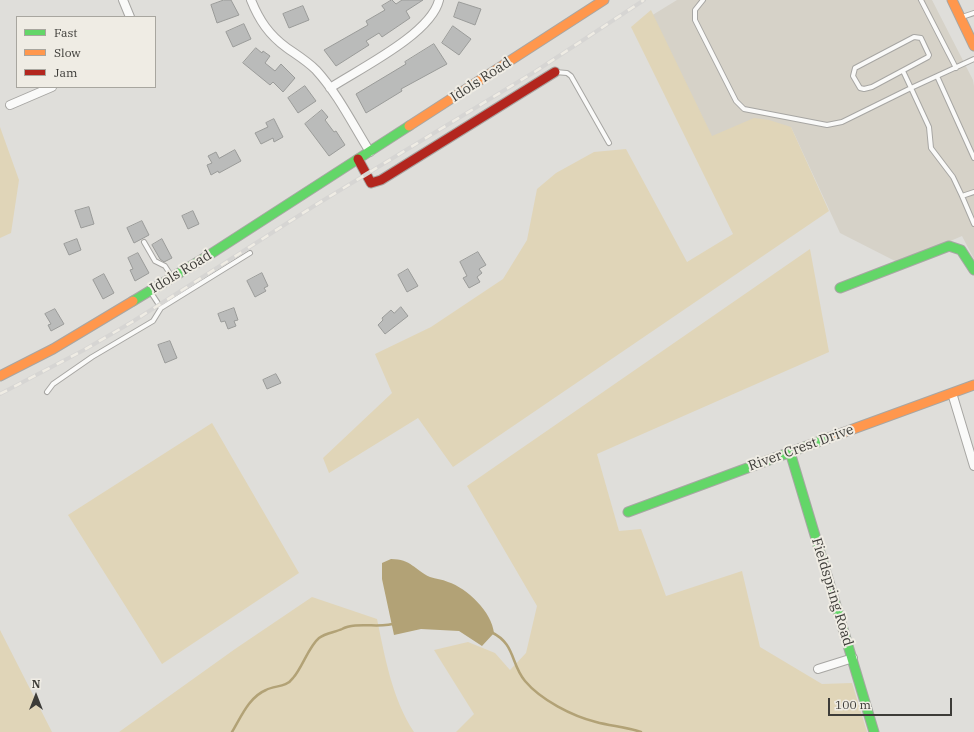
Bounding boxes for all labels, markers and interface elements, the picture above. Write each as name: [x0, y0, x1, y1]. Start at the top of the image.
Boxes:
legend: [16, 16, 156, 88]
text: Fast: [54, 25, 78, 40]
text: Slow: [54, 45, 81, 60]
street label: Idols Road: [448, 54, 514, 106]
text: Jam: [54, 65, 77, 80]
street label: Idols Road: [147, 247, 215, 297]
street label: River Crest Drive: [746, 421, 856, 475]
street label: Fieldspring Road: [808, 536, 856, 648]
north arrow: [16, 676, 56, 716]
text: N: [32, 677, 40, 691]
scale bar: [830, 690, 954, 716]
text: 100 m: [835, 697, 871, 712]

